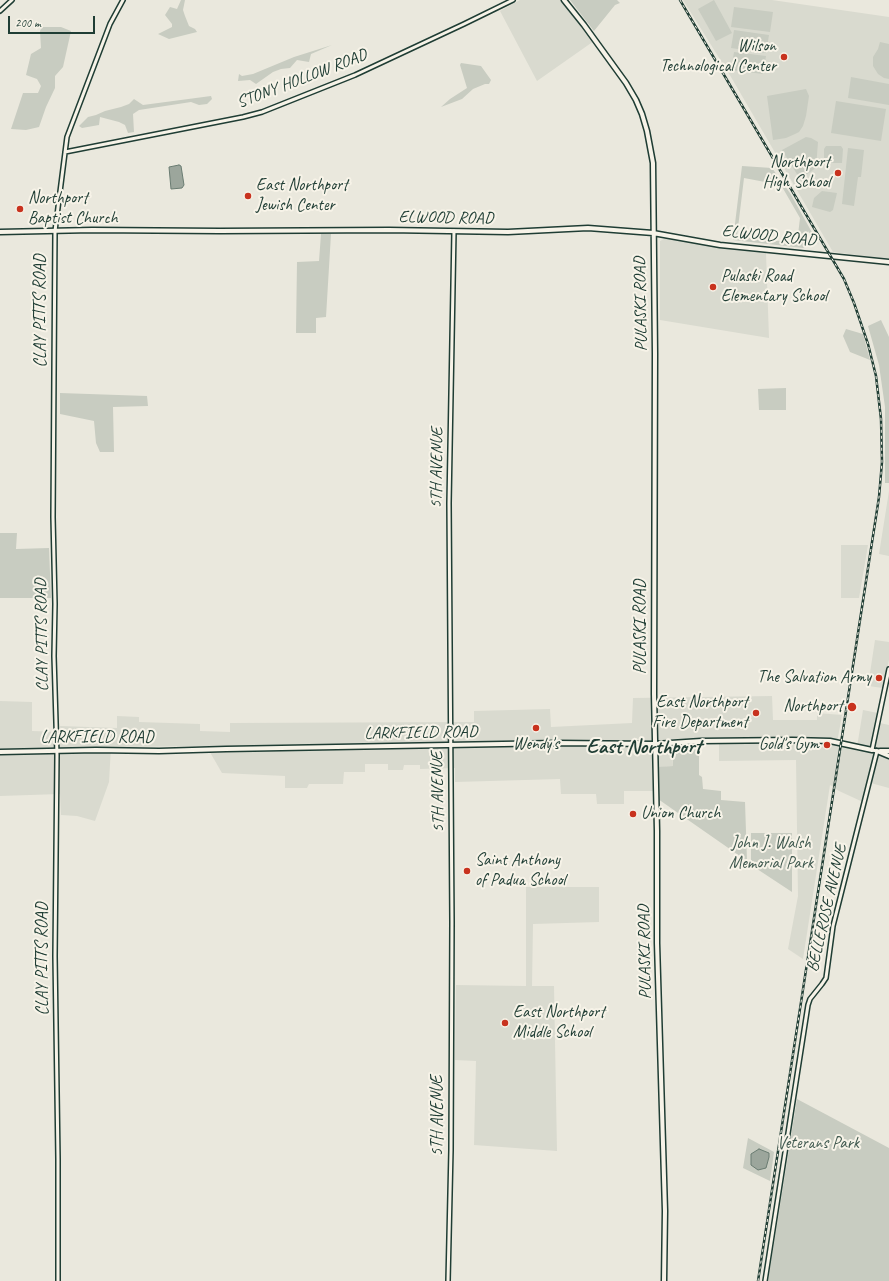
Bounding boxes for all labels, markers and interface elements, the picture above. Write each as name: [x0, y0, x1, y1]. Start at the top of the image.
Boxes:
scale bar: [10, 8, 97, 34]
text: 200 m: [15, 15, 41, 31]
place label: Wilson Technological Center: [660, 37, 776, 77]
street label: STONY HOLLOW ROAD: [234, 45, 370, 113]
marker: Wilson Technological Center: [779, 52, 789, 62]
place label: Northport High School: [763, 153, 830, 193]
marker: Northport High School: [833, 168, 843, 178]
place label: East Northport Jewish Center: [256, 176, 348, 216]
place label: Northport Baptist Church: [28, 189, 118, 229]
marker: East Northport Jewish Center: [243, 191, 253, 201]
marker: Northport Baptist Church: [15, 204, 25, 214]
street label: ELWOOD ROAD: [398, 207, 494, 229]
street label: ELWOOD ROAD: [721, 221, 817, 251]
street label: CLAY PITTS ROAD: [31, 255, 51, 367]
street label: PULASKI ROAD: [630, 257, 652, 351]
place label: Pulaski Road Elementary School: [721, 267, 827, 307]
marker: Pulaski Road Elementary School: [708, 282, 718, 292]
street label: 5TH AVENUE: [426, 427, 448, 509]
street label: CLAY PITTS ROAD: [31, 578, 53, 692]
street label: PULASKI ROAD: [631, 580, 651, 674]
place label: The Salvation Army: [757, 668, 871, 688]
marker: The Salvation Army: [874, 673, 884, 683]
place label: East Northport Fire Department: [652, 693, 748, 733]
place label: Northport: [783, 697, 843, 717]
marker: Northport: [846, 701, 858, 713]
marker: East Northport Fire Department: [751, 708, 761, 718]
street label: LARKFIELD ROAD: [364, 722, 478, 744]
marker: Wendy's: [531, 723, 541, 733]
street label: LARKFIELD ROAD: [40, 728, 154, 748]
district label: East Northport: [587, 734, 701, 760]
place label: Wendy's: [513, 735, 559, 755]
place label: Gold's Gym: [759, 735, 819, 755]
marker: Gold's Gym: [822, 740, 832, 750]
street label: 5TH AVENUE: [427, 751, 449, 833]
place label: Union Church: [641, 804, 720, 824]
marker: Union Church: [628, 809, 638, 819]
park label: John J. Walsh Memorial Park: [729, 834, 813, 874]
street label: BELLEROSE AVENUE: [802, 842, 852, 974]
place label: Saint Anthony of Padua School: [475, 851, 565, 891]
marker: Saint Anthony of Padua School: [462, 866, 472, 876]
street label: CLAY PITTS ROAD: [33, 903, 53, 1015]
street label: PULASKI ROAD: [634, 905, 656, 999]
place label: East Northport Middle School: [513, 1003, 605, 1043]
marker: East Northport Middle School: [500, 1018, 510, 1028]
street label: 5TH AVENUE: [428, 1076, 448, 1156]
park label: Veterans Park: [777, 1134, 859, 1154]

